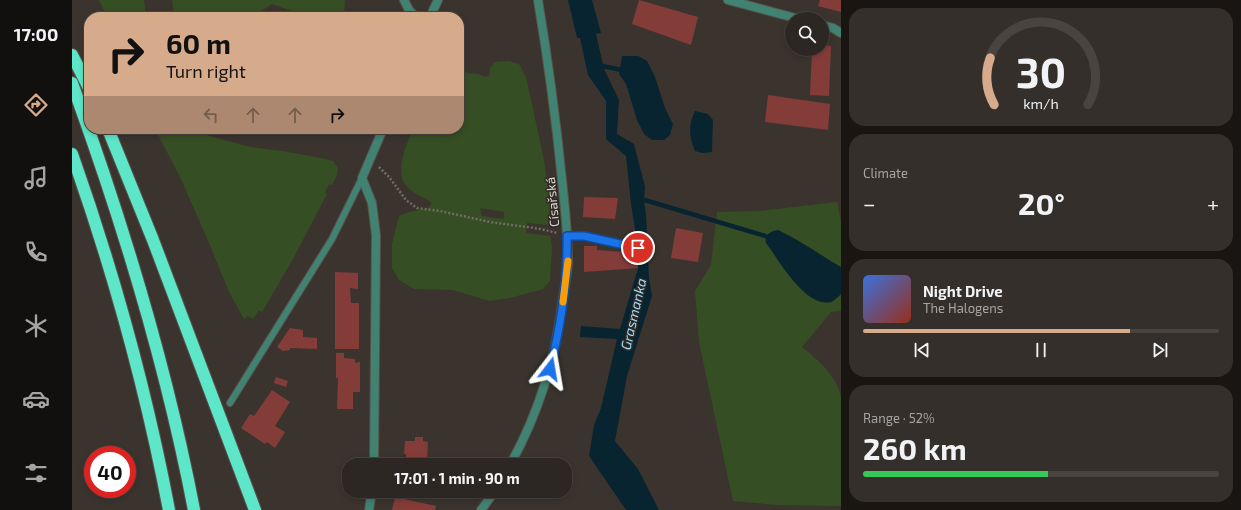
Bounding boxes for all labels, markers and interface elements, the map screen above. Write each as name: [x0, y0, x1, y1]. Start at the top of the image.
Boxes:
map controls: [785, 12, 829, 56]
button: search: [785, 12, 829, 56]
text: 17:00: [14, 23, 58, 45]
text: 60 m: [166, 26, 231, 60]
icon: right: [100, 28, 152, 80]
text: 30: [1016, 46, 1066, 96]
text: Turn right: [166, 60, 246, 82]
icon: directions: [22, 91, 50, 119]
text: km/h: [1023, 94, 1059, 111]
icon: left: [200, 104, 222, 126]
icon: ahead: [242, 104, 264, 126]
icon: ahead: [284, 104, 306, 126]
icon: right: [326, 104, 348, 126]
icon: music: [22, 164, 50, 192]
text: Climate: [863, 165, 908, 181]
street label: Císařská: [542, 176, 562, 228]
text: 20°: [1018, 185, 1065, 221]
text: −: [863, 190, 876, 216]
text: +: [1207, 190, 1219, 216]
pin: [621, 231, 655, 265]
icon: arrive: [627, 237, 649, 259]
icon: phone: [22, 238, 50, 266]
water label: Grasmanka: [617, 277, 649, 351]
text: Night Drive: [923, 282, 1003, 300]
text: The Halogens: [923, 300, 1003, 316]
icon: climate: [22, 312, 50, 340]
icon: previous: [911, 339, 933, 361]
icon: pause: [1030, 339, 1052, 361]
icon: next: [1149, 339, 1171, 361]
position arrow: [529, 348, 571, 390]
icon: car: [22, 385, 50, 413]
text: Range · 52%: [863, 410, 935, 426]
text: 260 km: [863, 430, 967, 466]
speed limit sign: 40: [84, 446, 136, 498]
icon: filters: [22, 459, 50, 487]
text: 17:01 · 1 min · 90 m: [394, 469, 520, 487]

